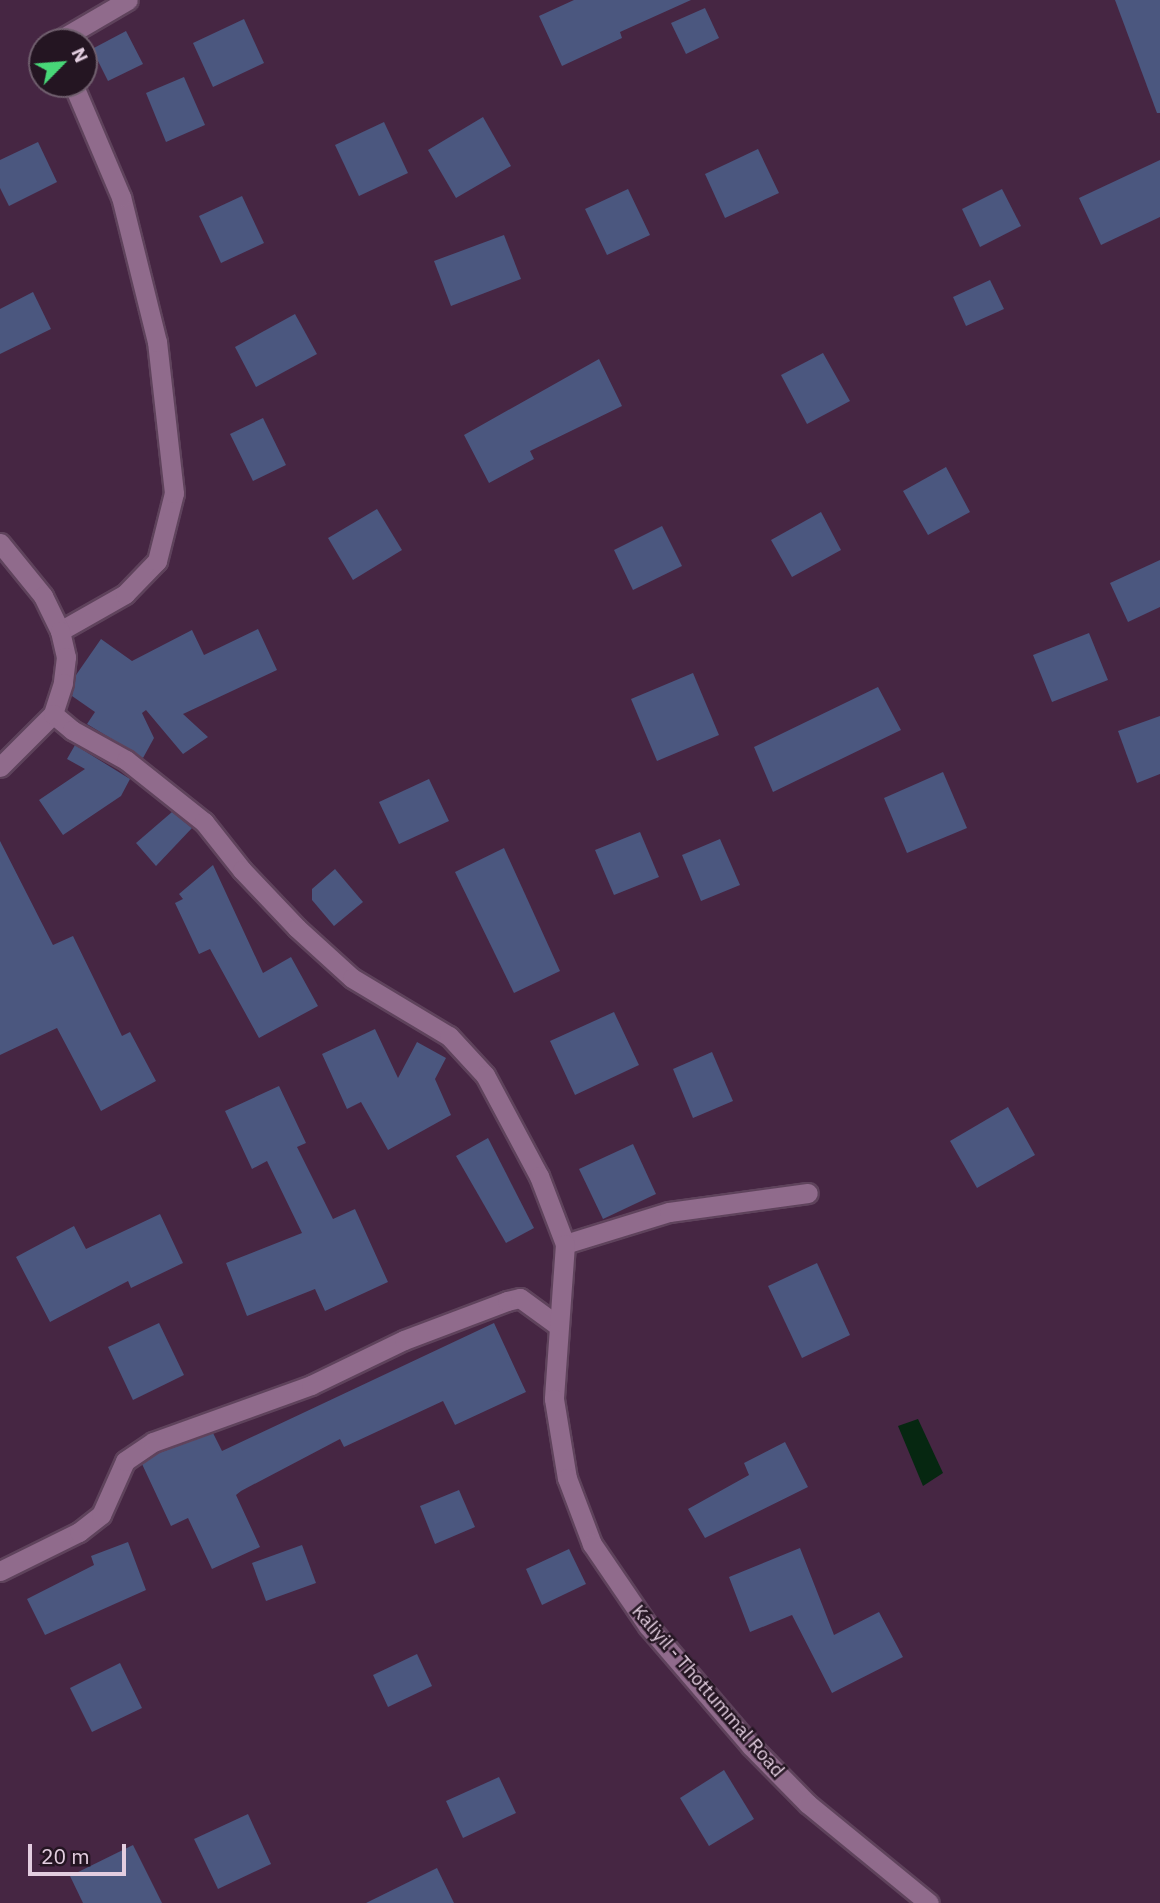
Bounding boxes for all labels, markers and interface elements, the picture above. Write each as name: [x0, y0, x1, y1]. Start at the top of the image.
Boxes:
north arrow: [28, 28, 98, 98]
text: N: [66, 44, 94, 66]
street label: Kaliyil - Thottummal Road: [627, 1600, 789, 1782]
scale bar: [32, 1829, 130, 1873]
text: 20 m: [41, 1842, 90, 1870]

